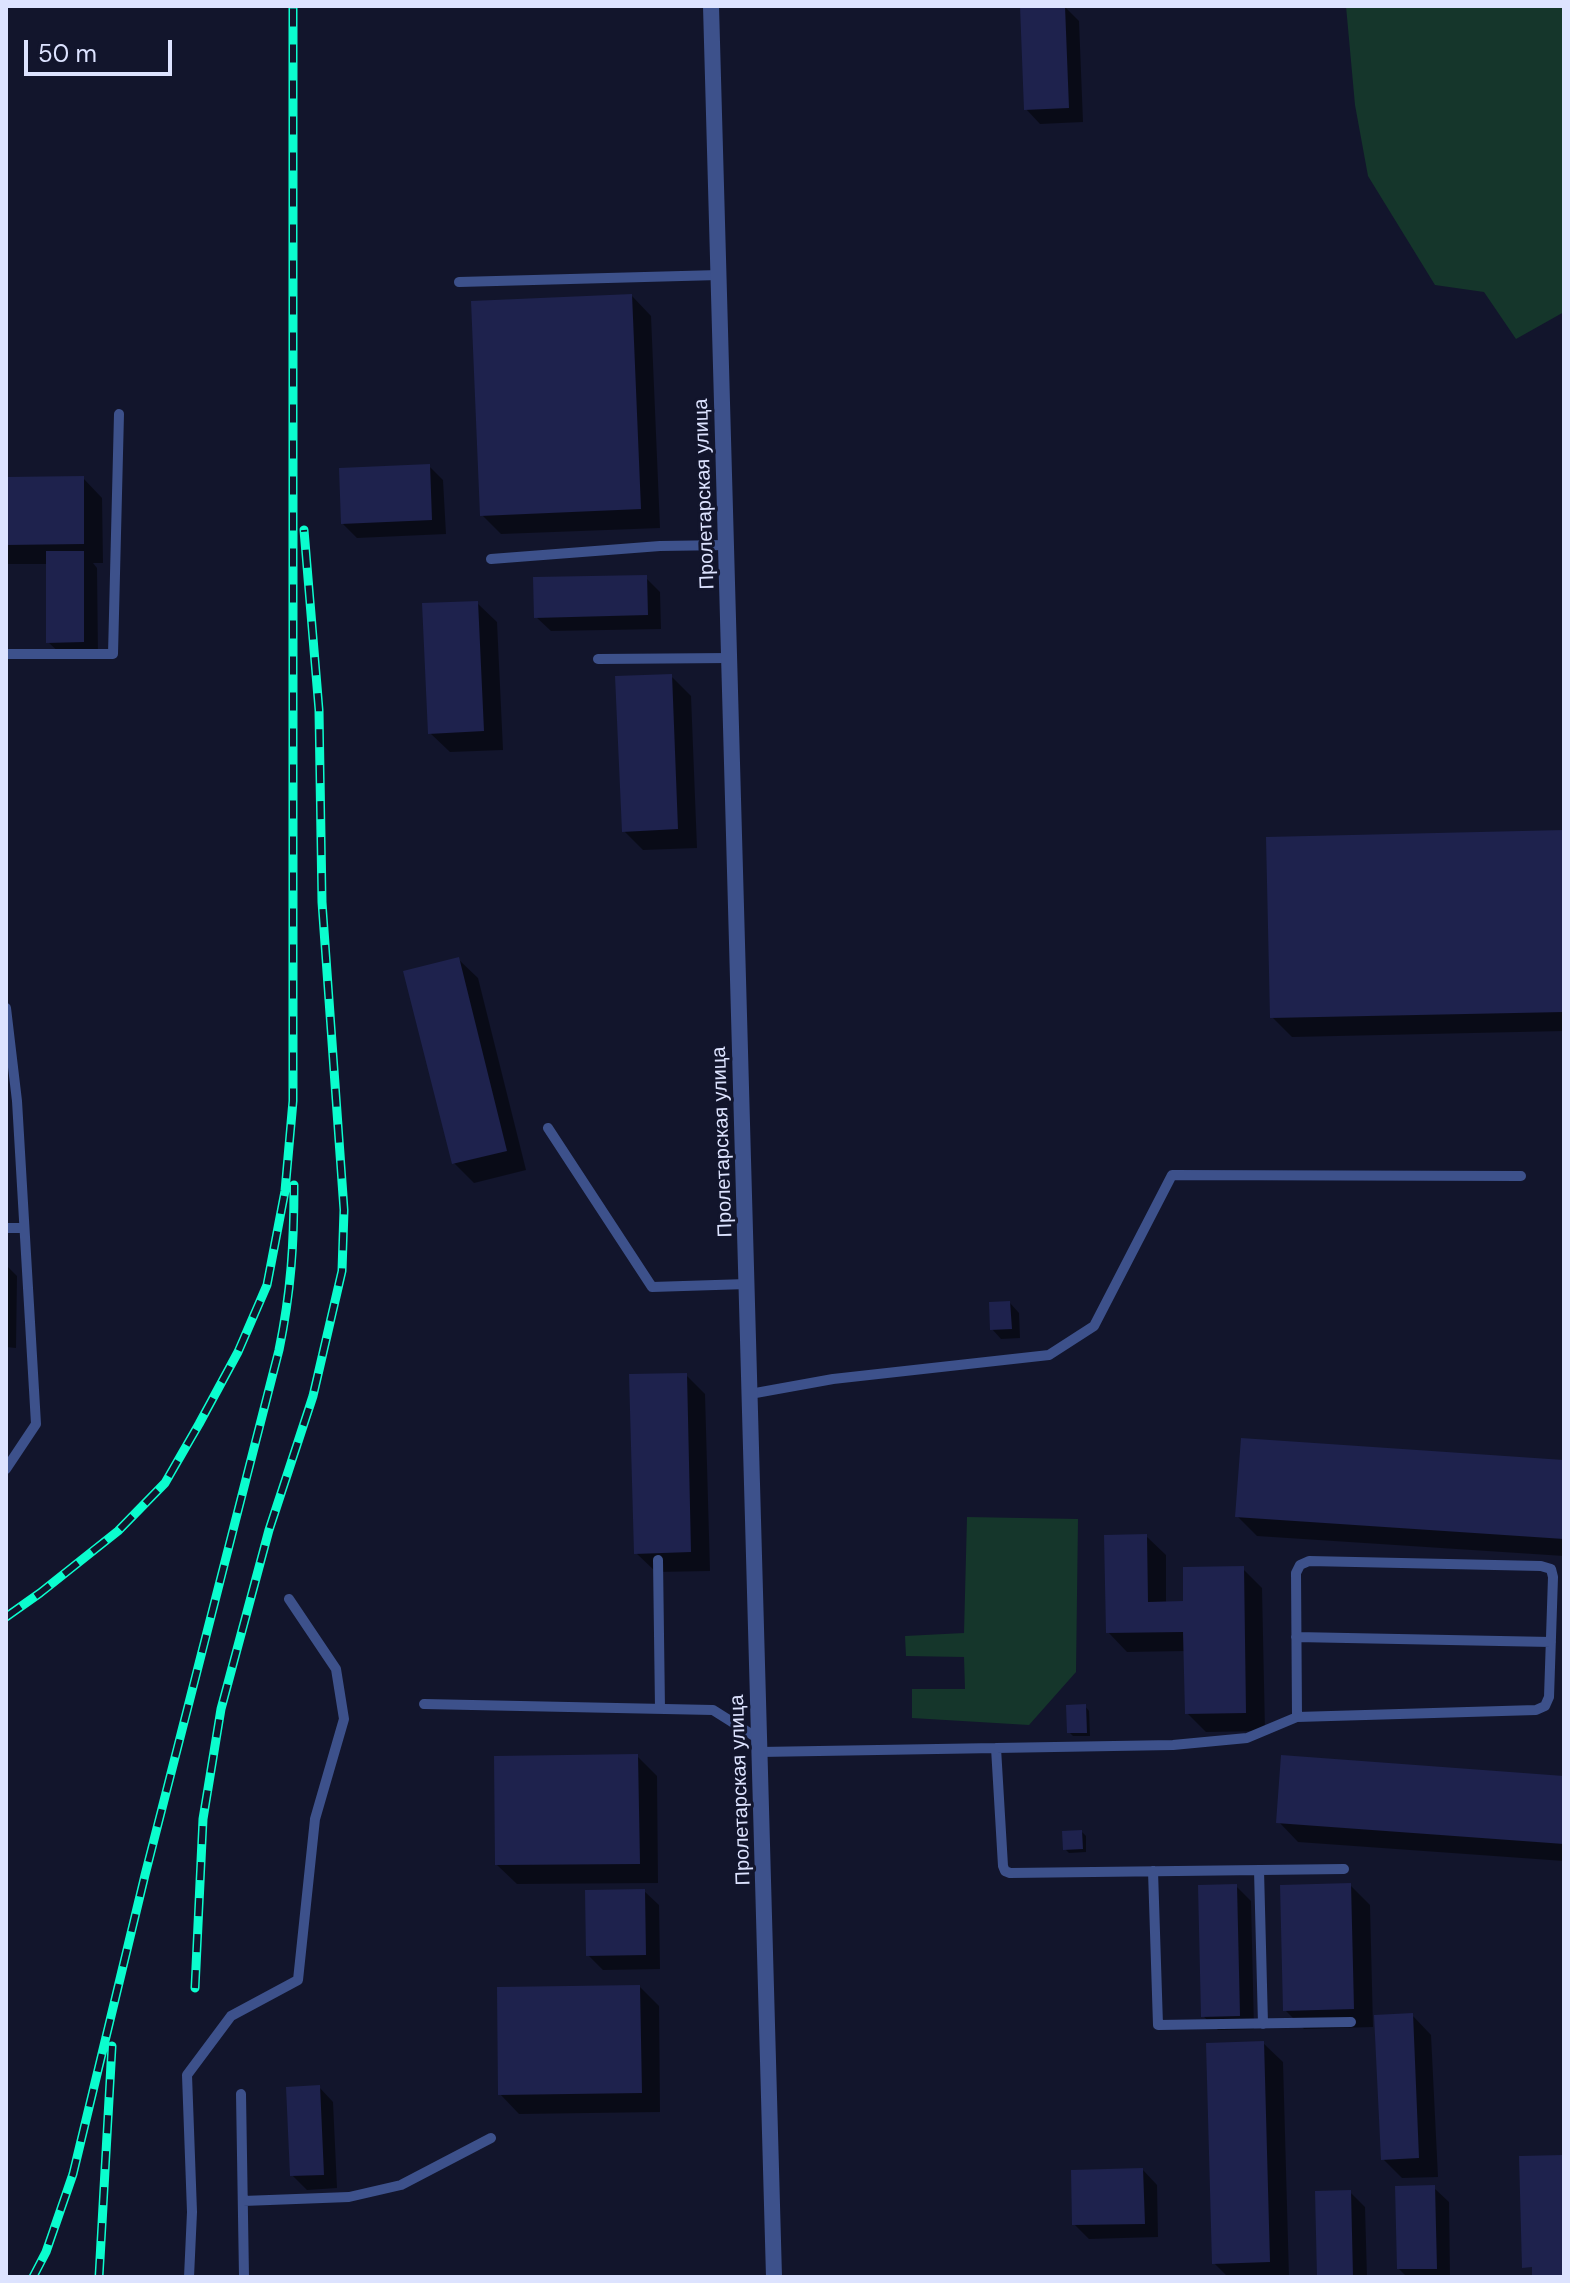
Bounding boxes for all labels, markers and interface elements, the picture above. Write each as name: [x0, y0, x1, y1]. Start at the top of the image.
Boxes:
scale bar: [28, 24, 176, 74]
text: 50 m: [38, 38, 97, 69]
street label: Пролетарская улица: [690, 398, 720, 590]
street label: Пролетарская улица: [708, 1046, 738, 1238]
street label: Пролетарская улица: [726, 1694, 756, 1886]

